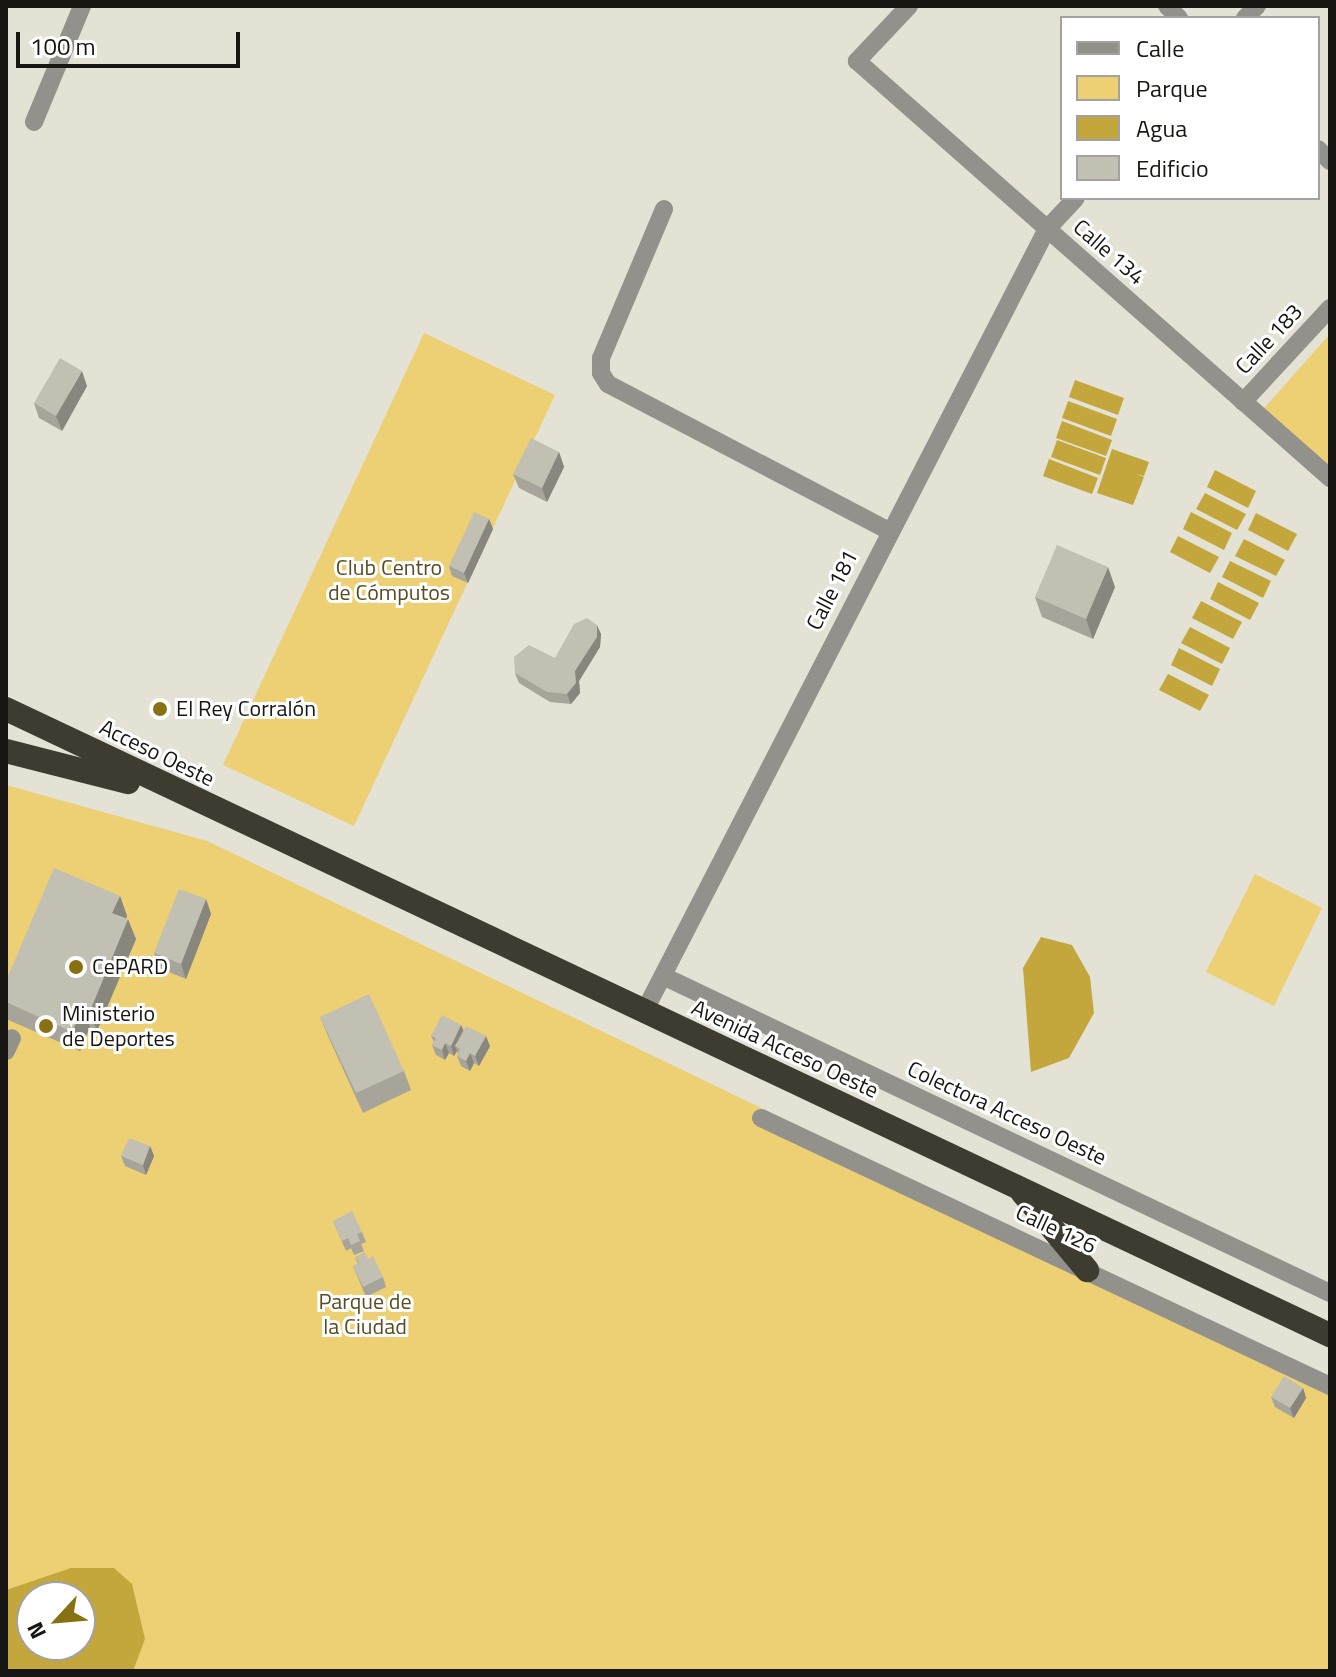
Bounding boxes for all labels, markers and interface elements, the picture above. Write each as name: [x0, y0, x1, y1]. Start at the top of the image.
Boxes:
scale bar: [20, 16, 244, 66]
legend: [1060, 16, 1320, 200]
text: 100 m: [30, 28, 96, 64]
text: Calle: [1136, 30, 1184, 66]
text: Parque: [1136, 70, 1208, 106]
text: Agua: [1136, 110, 1187, 146]
text: Edificio: [1136, 150, 1209, 186]
street label: Calle 134: [1068, 214, 1150, 290]
street label: Calle 183: [1230, 299, 1308, 379]
street label: Calle 181: [801, 546, 863, 634]
park label: Club Centro de Cómputos: [328, 554, 450, 606]
place label: El Rey Corralón: [176, 696, 316, 722]
marker: El Rey Corralón: [151, 700, 169, 718]
street label: Acceso Oeste: [95, 714, 219, 792]
place label: CePARD: [92, 954, 168, 980]
marker: CePARD: [67, 958, 85, 976]
street label: Avenida Acceso Oeste: [688, 994, 882, 1104]
place label: Ministerio de Deportes: [62, 1000, 175, 1052]
marker: Ministerio de Deportes: [37, 1017, 55, 1035]
street label: Colectora Acceso Oeste: [903, 1055, 1111, 1171]
street label: Calle 126: [1011, 1199, 1101, 1259]
park label: Parque de la Ciudad: [318, 1288, 412, 1340]
north arrow: [16, 1581, 96, 1661]
text: N: [18, 1616, 55, 1645]

